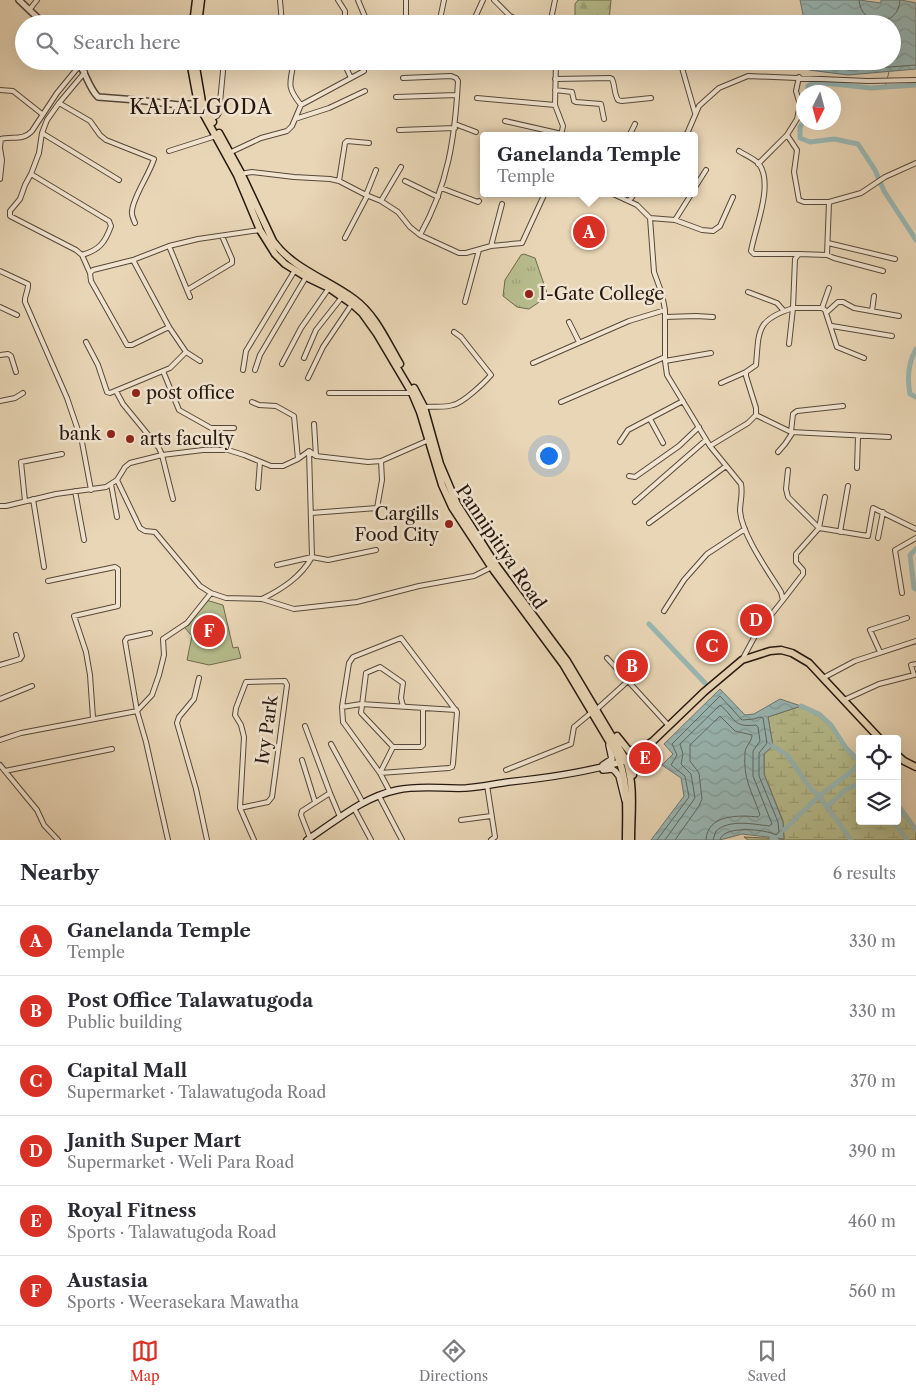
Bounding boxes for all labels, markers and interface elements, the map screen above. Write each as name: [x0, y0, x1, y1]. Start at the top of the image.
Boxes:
search box: [15, 15, 901, 70]
icon: search: [33, 29, 61, 57]
text: Search here: [73, 31, 181, 54]
north arrow: [796, 85, 841, 130]
district label: KALALGODA: [129, 95, 273, 119]
popup: [480, 132, 698, 197]
text: Ganelanda Temple: [497, 143, 681, 166]
text: Temple: [497, 166, 555, 186]
pin: A: [573, 213, 605, 251]
place label: I-Gate College: [539, 283, 664, 305]
marker: I-Gate College: [523, 288, 535, 300]
place label: post office: [146, 382, 235, 404]
marker: post office: [130, 387, 142, 399]
place label: bank: [59, 423, 103, 445]
marker: bank: [105, 428, 117, 440]
place label: arts faculty: [140, 428, 235, 450]
marker: arts faculty: [124, 433, 136, 445]
your location: [536, 443, 562, 469]
street label: Pannipitiya Road: [451, 481, 551, 613]
place label: Cargills Food City: [354, 503, 440, 546]
marker: Cargills Food City: [443, 518, 455, 530]
pin: D: [740, 601, 772, 639]
pin: F: [193, 612, 225, 650]
pin: C: [696, 627, 728, 665]
pin: B: [616, 647, 648, 685]
street label: Ivy Park: [251, 693, 283, 766]
map controls: [856, 735, 901, 825]
button: locate: [856, 735, 901, 780]
pin: E: [629, 739, 661, 777]
button: layers: [856, 780, 901, 825]
text: Nearby: [20, 860, 99, 885]
text: 6 results: [833, 863, 896, 883]
text: Ganelanda Temple: [67, 919, 251, 942]
text: A: [30, 931, 42, 951]
text: 330 m: [849, 931, 896, 951]
text: Temple: [67, 942, 125, 962]
text: Post Office Talawatugoda: [67, 989, 313, 1012]
text: B: [30, 1001, 42, 1021]
text: 330 m: [849, 1001, 896, 1021]
text: Public building: [67, 1012, 182, 1032]
text: Capital Mall: [67, 1059, 187, 1082]
text: C: [30, 1071, 42, 1091]
text: 370 m: [850, 1071, 896, 1091]
text: Supermarket · Talawatugoda Road: [67, 1082, 326, 1102]
text: Janith Super Mart: [67, 1129, 241, 1152]
text: D: [29, 1141, 43, 1161]
text: 390 m: [849, 1141, 896, 1161]
text: Supermarket · Weli Para Road: [67, 1152, 294, 1172]
text: Royal Fitness: [67, 1199, 196, 1222]
text: E: [30, 1211, 42, 1231]
text: 460 m: [848, 1211, 896, 1231]
text: Sports · Talawatugoda Road: [67, 1222, 277, 1242]
text: Austasia: [67, 1269, 148, 1292]
text: F: [31, 1281, 41, 1301]
text: 560 m: [849, 1281, 896, 1301]
text: Sports · Weerasekara Mawatha: [67, 1292, 299, 1312]
tab: Map: [130, 1337, 160, 1385]
tab: Directions: [419, 1337, 488, 1385]
tab: Saved: [747, 1337, 786, 1385]

